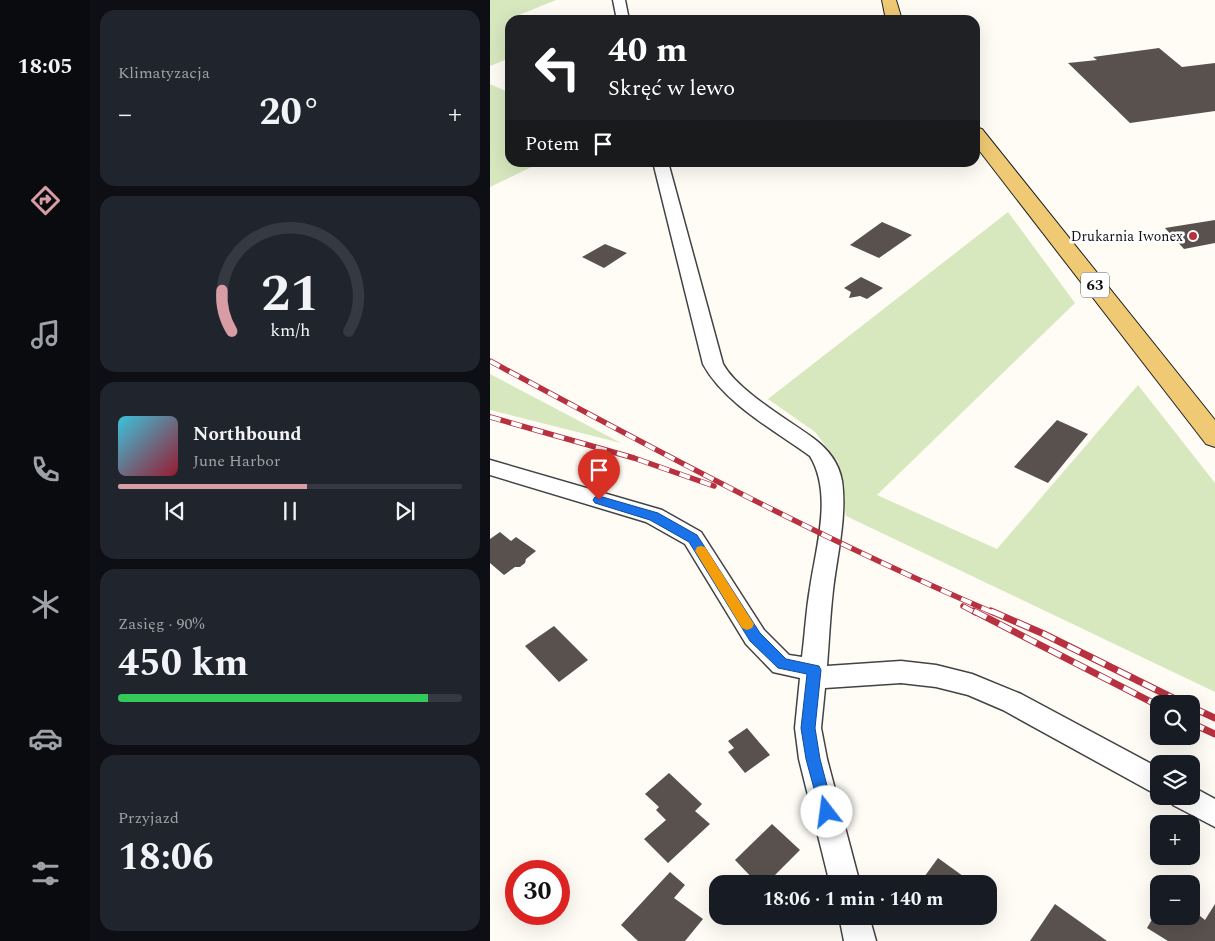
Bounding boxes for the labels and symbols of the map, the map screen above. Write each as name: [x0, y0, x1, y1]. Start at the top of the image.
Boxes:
place label: Drukarnia Iwonex: [1071, 226, 1183, 247]
marker: Drukarnia Iwonex: [1187, 230, 1199, 242]
road number: 63: [1081, 272, 1109, 298]
pin: [578, 449, 620, 500]
position arrow: [800, 785, 852, 837]
speed limit sign: 30: [505, 860, 570, 925]

